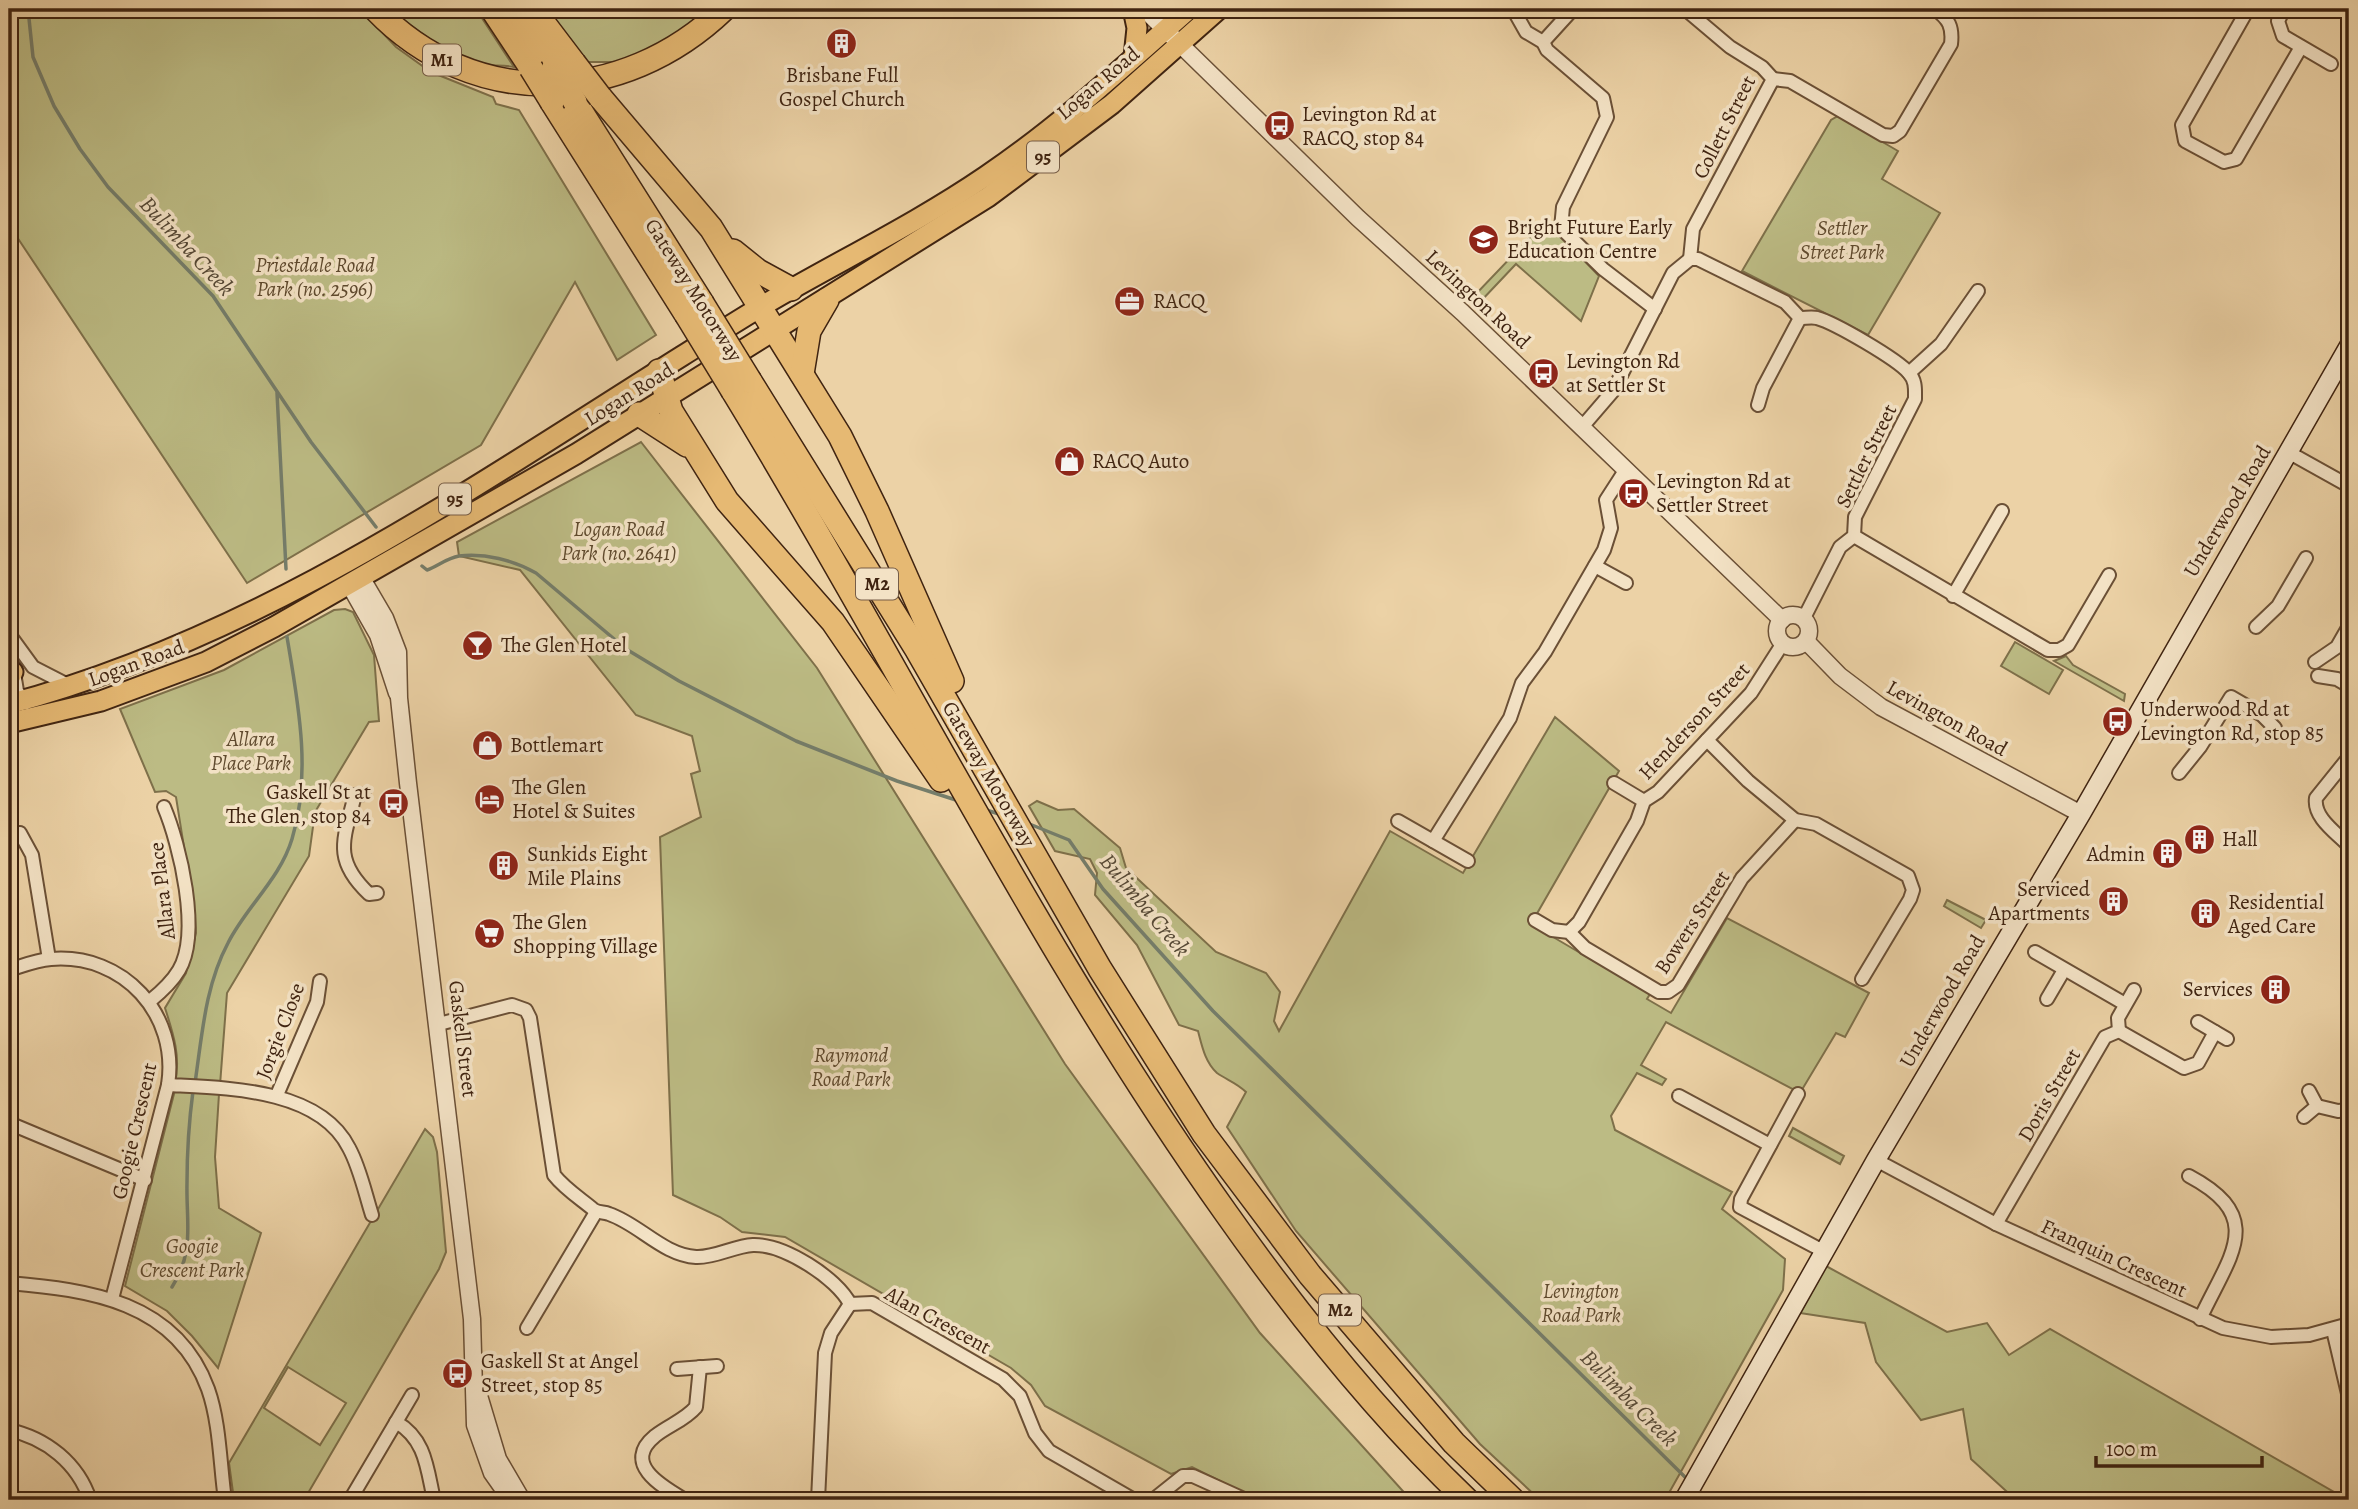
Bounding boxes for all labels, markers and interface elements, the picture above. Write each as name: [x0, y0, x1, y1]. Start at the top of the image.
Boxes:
building icon: Brisbane Full Gospel Church: [825, 26, 859, 60]
street label: Logan Road: [1050, 40, 1146, 126]
road number: M1: [423, 44, 461, 76]
place label: Brisbane Full Gospel Church: [779, 61, 905, 113]
street label: Collett Street: [1686, 70, 1762, 183]
place label: Levington Rd at RACQ, stop 84: [1302, 100, 1437, 152]
bus stop icon: Levington Rd at RACQ, stop 84: [1262, 109, 1296, 143]
road number: 95: [1027, 141, 1059, 172]
water label: Bulimba Creek: [133, 189, 241, 303]
street label: Gateway Motorway: [639, 213, 750, 368]
place label: Bright Future Early Education Centre: [1507, 213, 1673, 265]
park label: Settler Street Park: [1800, 214, 1884, 266]
school or university icon: Bright Future Early Education Centre: [1467, 222, 1501, 256]
street label: Levington Road: [1419, 243, 1537, 355]
park label: Priestdale Road Park (no. 2596): [255, 251, 375, 303]
office icon: RACQ: [1113, 284, 1147, 318]
place label: RACQ: [1153, 287, 1208, 315]
place label: Levington Rd at Settler St: [1566, 347, 1681, 399]
street label: Logan Road: [579, 355, 680, 433]
bus stop icon: Levington Rd at Settler St: [1526, 356, 1560, 390]
street label: Settler Street: [1829, 399, 1903, 513]
street label: Underwood Road: [2177, 439, 2278, 582]
shop icon: RACQ Auto: [1052, 444, 1086, 478]
place label: RACQ Auto: [1092, 447, 1189, 475]
place label: Levington Rd at Settler Street: [1656, 467, 1791, 519]
bus stop icon: Levington Rd at Settler Street: [1616, 476, 1650, 510]
road number: 95: [439, 484, 471, 514]
park label: Logan Road Park (no. 2641): [561, 515, 677, 567]
road number: M2: [856, 568, 898, 600]
bar icon: The Glen Hotel: [461, 628, 495, 662]
place label: The Glen Hotel: [501, 631, 627, 659]
street label: Logan Road: [84, 632, 189, 693]
street label: Henderson Street: [1632, 656, 1756, 786]
street label: Levington Road: [1882, 673, 2013, 763]
place label: Underwood Rd at Levington Rd, stop 85: [2140, 695, 2324, 747]
street label: Gateway Motorway: [936, 696, 1042, 853]
bus stop icon: Underwood Rd at Levington Rd, stop 85: [2100, 704, 2134, 738]
park label: Allara Place Park: [211, 725, 291, 777]
shop icon: Bottlemart: [470, 728, 504, 762]
place label: Bottlemart: [510, 731, 603, 759]
place label: The Glen Hotel & Suites: [512, 773, 636, 825]
place label: Gaskell St at The Glen, stop 84: [226, 778, 371, 830]
hotel icon: The Glen Hotel & Suites: [472, 782, 506, 816]
bus stop icon: Gaskell St at The Glen, stop 84: [377, 787, 411, 821]
building icon: Hall: [2182, 822, 2216, 856]
place label: Hall: [2222, 825, 2257, 853]
building icon: Admin: [2151, 837, 2185, 871]
place label: Sunkids Eight Mile Plains: [527, 840, 648, 892]
place label: Admin: [2086, 840, 2145, 868]
street label: Allara Place: [142, 841, 182, 942]
water label: Bulimba Creek: [1093, 847, 1197, 963]
building icon: Sunkids Eight Mile Plains: [487, 849, 521, 883]
street label: Bowers Street: [1648, 865, 1736, 979]
place label: Serviced Apartments: [1988, 875, 2091, 927]
building icon: Serviced Apartments: [2096, 884, 2130, 918]
place label: Residential Aged Care: [2227, 888, 2324, 940]
building icon: Residential Aged Care: [2188, 897, 2222, 931]
place label: The Glen Shopping Village: [513, 908, 658, 960]
supermarket icon: The Glen Shopping Village: [473, 917, 507, 951]
street label: Underwood Road: [1893, 929, 1992, 1073]
building icon: Services: [2259, 972, 2293, 1006]
place label: Services: [2183, 975, 2253, 1003]
street label: Jorgie Close: [249, 979, 311, 1083]
street label: Gaskell Street: [442, 979, 484, 1099]
park label: Raymond Road Park: [811, 1041, 891, 1093]
street label: Doris Street: [2011, 1043, 2087, 1147]
street label: Googie Crescent: [105, 1060, 163, 1202]
street label: Franquin Crescent: [2036, 1212, 2192, 1304]
park label: Googie Crescent Park: [140, 1232, 244, 1284]
park label: Levington Road Park: [1541, 1277, 1621, 1329]
street label: Alan Crescent: [879, 1279, 996, 1361]
road number: M2: [1319, 1294, 1361, 1326]
water label: Bulimba Creek: [1574, 1343, 1684, 1453]
place label: Gaskell St at Angel Street, stop 85: [481, 1347, 638, 1399]
bus stop icon: Gaskell St at Angel Street, stop 85: [441, 1356, 475, 1390]
scale bar: [2096, 1425, 2262, 1469]
text: 100 m: [2106, 1435, 2157, 1463]

